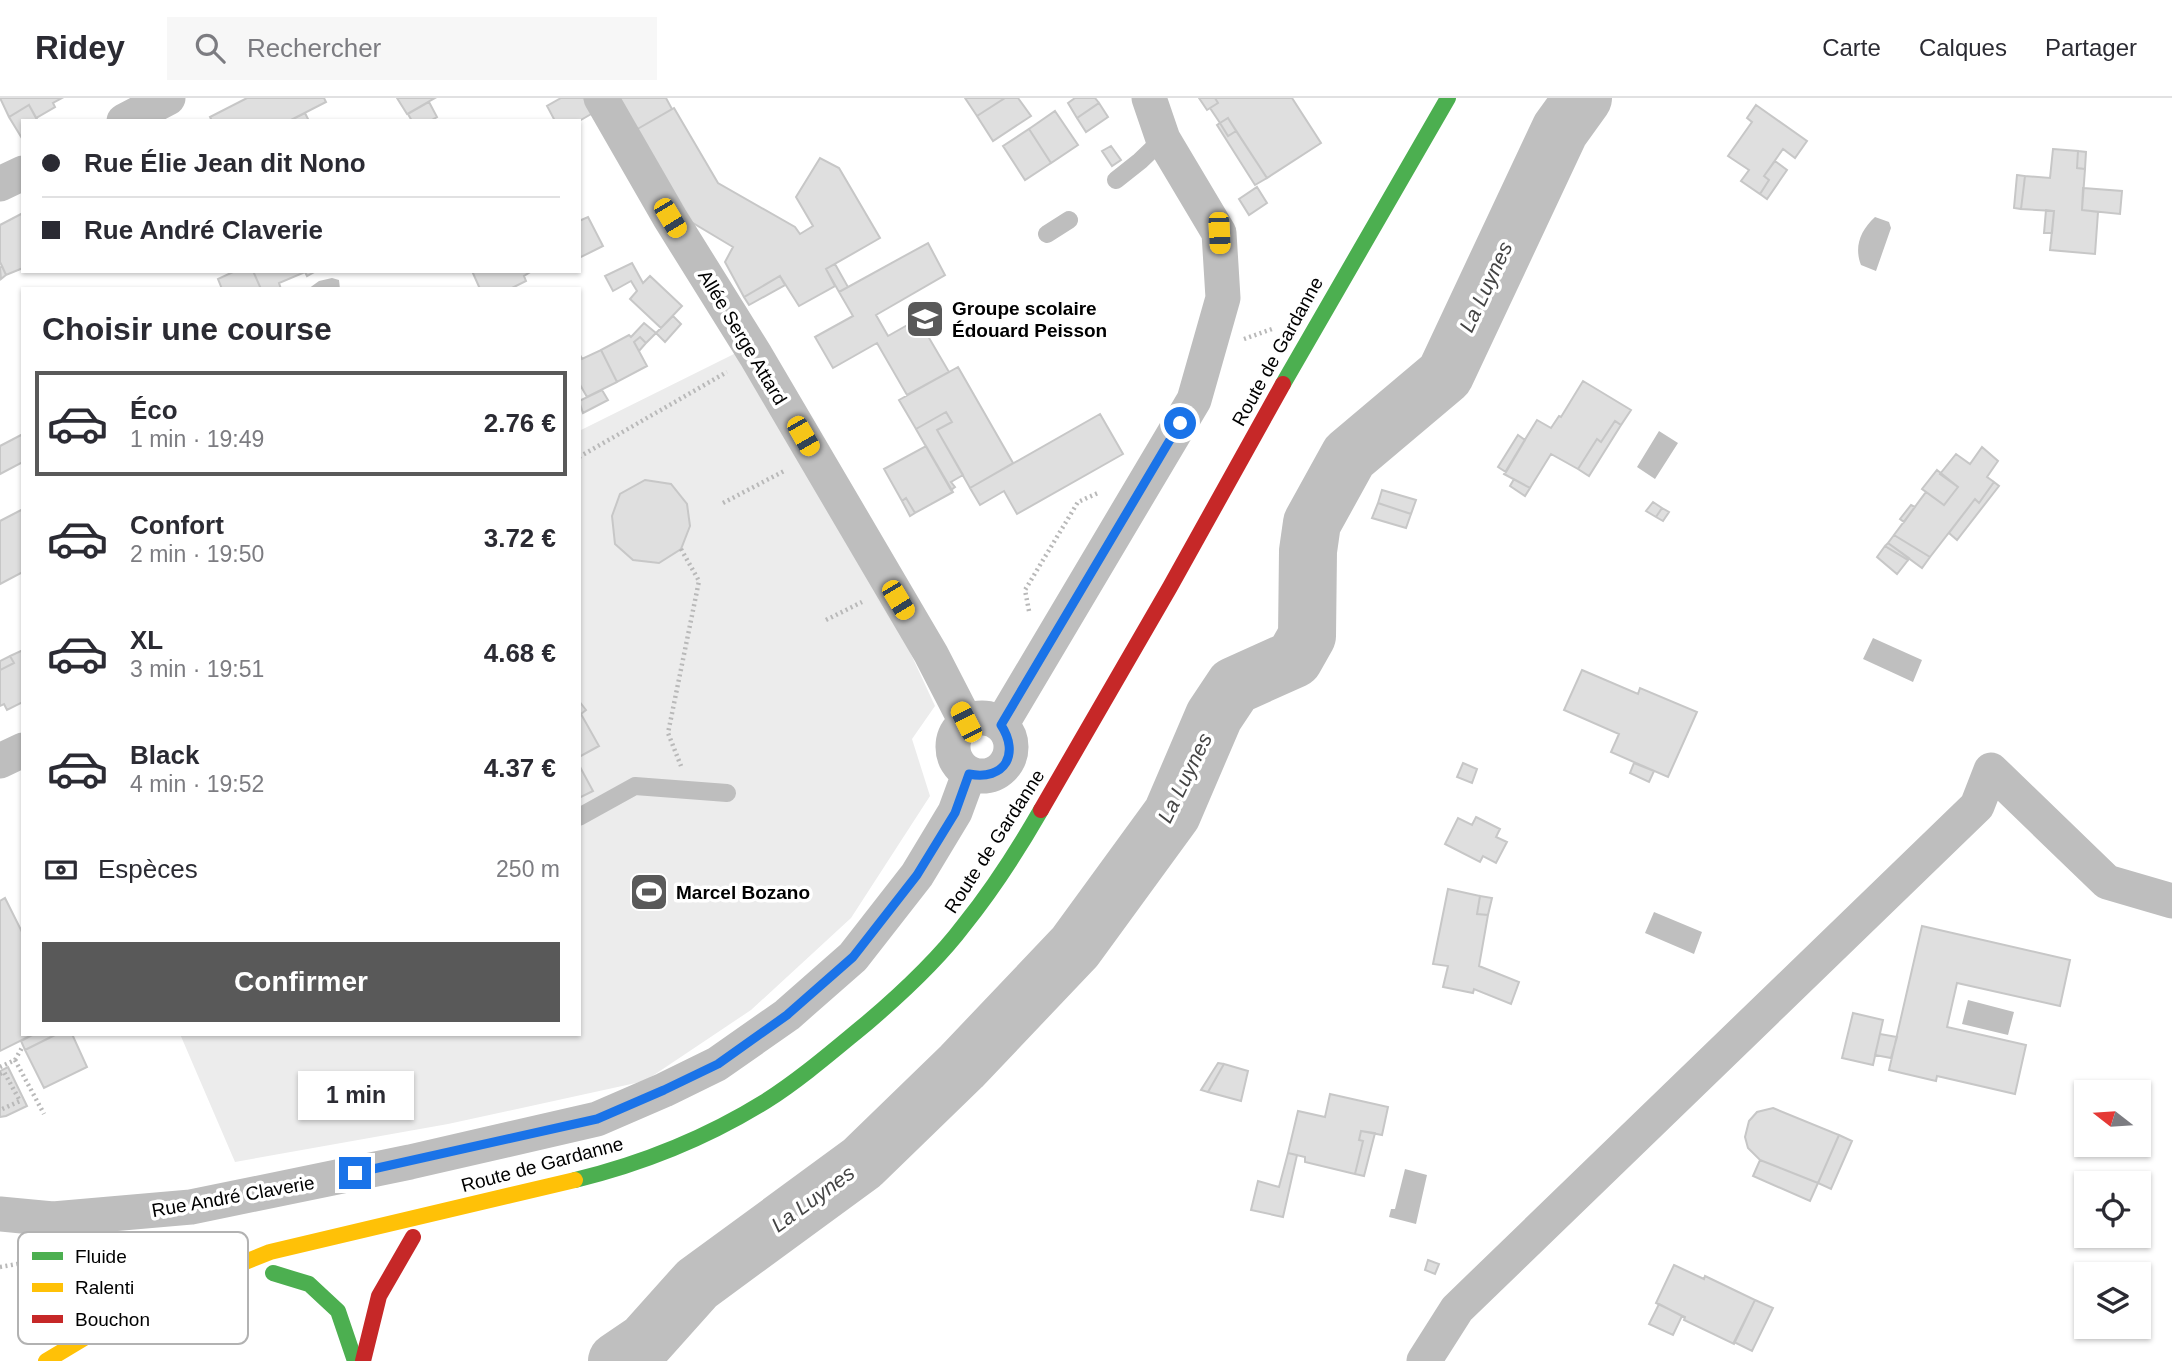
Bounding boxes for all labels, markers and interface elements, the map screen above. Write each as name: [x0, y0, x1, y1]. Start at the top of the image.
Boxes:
search box: [167, 17, 657, 80]
text: Ridey: [35, 29, 125, 66]
icon: search: [191, 29, 229, 67]
text: Rechercher: [247, 33, 381, 63]
text: Carte: [1822, 34, 1881, 61]
text: Calques: [1919, 34, 2007, 61]
text: Partager: [2045, 34, 2137, 61]
text: Rue Élie Jean dit Nono: [84, 148, 366, 178]
car: [651, 195, 690, 241]
car: [1208, 211, 1231, 255]
text: Rue André Claverie: [84, 215, 323, 245]
water label: La Luynes: [1455, 238, 1517, 336]
street label: Allée Serge Attard: [694, 266, 791, 408]
street label: Route de Gardanne: [1228, 273, 1327, 429]
school or university icon: Groupe scolaire Édouard Peisson: [904, 298, 946, 340]
place label: Groupe scolaire Édouard Peisson: [952, 298, 1107, 341]
text: Choisir une course: [42, 311, 332, 347]
icon: car: [46, 392, 109, 455]
text: Éco: [130, 395, 178, 425]
route start: [1164, 407, 1196, 439]
text: 2.76 €: [484, 408, 556, 438]
car: [784, 413, 823, 459]
text: 1 min · 19:49: [130, 426, 264, 452]
icon: car: [46, 507, 109, 570]
text: Confort: [130, 510, 224, 540]
text: 3.72 €: [484, 523, 556, 553]
text: 2 min · 19:50: [130, 541, 264, 567]
car: [879, 577, 918, 623]
icon: car: [46, 622, 109, 685]
text: XL: [130, 625, 163, 655]
text: 4.68 €: [484, 638, 556, 668]
text: 3 min · 19:51: [130, 656, 264, 682]
car: [948, 699, 985, 745]
water label: La Luynes: [1153, 729, 1216, 826]
icon: car: [46, 737, 109, 800]
text: Black: [130, 740, 199, 770]
text: 4.37 €: [484, 753, 556, 783]
street label: Route de Gardanne: [940, 766, 1049, 917]
text: 4 min · 19:52: [130, 771, 264, 797]
icon: cash: [42, 851, 80, 889]
text: Espèces: [98, 854, 198, 884]
text: 250 m: [496, 856, 560, 882]
sports icon: Marcel Bozano: [628, 871, 670, 913]
place label: Marcel Bozano: [676, 882, 810, 903]
button: Confirmer: [42, 942, 560, 1022]
callout: 1 min: [297, 1072, 413, 1121]
north arrow: [2074, 1080, 2151, 1157]
map controls: [2074, 1080, 2151, 1339]
text: 1 min: [326, 1082, 386, 1108]
street label: Route de Gardanne: [459, 1133, 625, 1196]
route end: [339, 1157, 371, 1189]
water label: La Luynes: [767, 1161, 859, 1236]
button: locate: [2074, 1171, 2151, 1248]
street label: Rue André Claverie: [150, 1172, 316, 1221]
legend: [18, 1232, 248, 1344]
text: Fluide: [75, 1246, 127, 1267]
button: layers: [2074, 1262, 2151, 1339]
text: Ralenti: [75, 1277, 134, 1298]
text: Bouchon: [75, 1309, 150, 1330]

